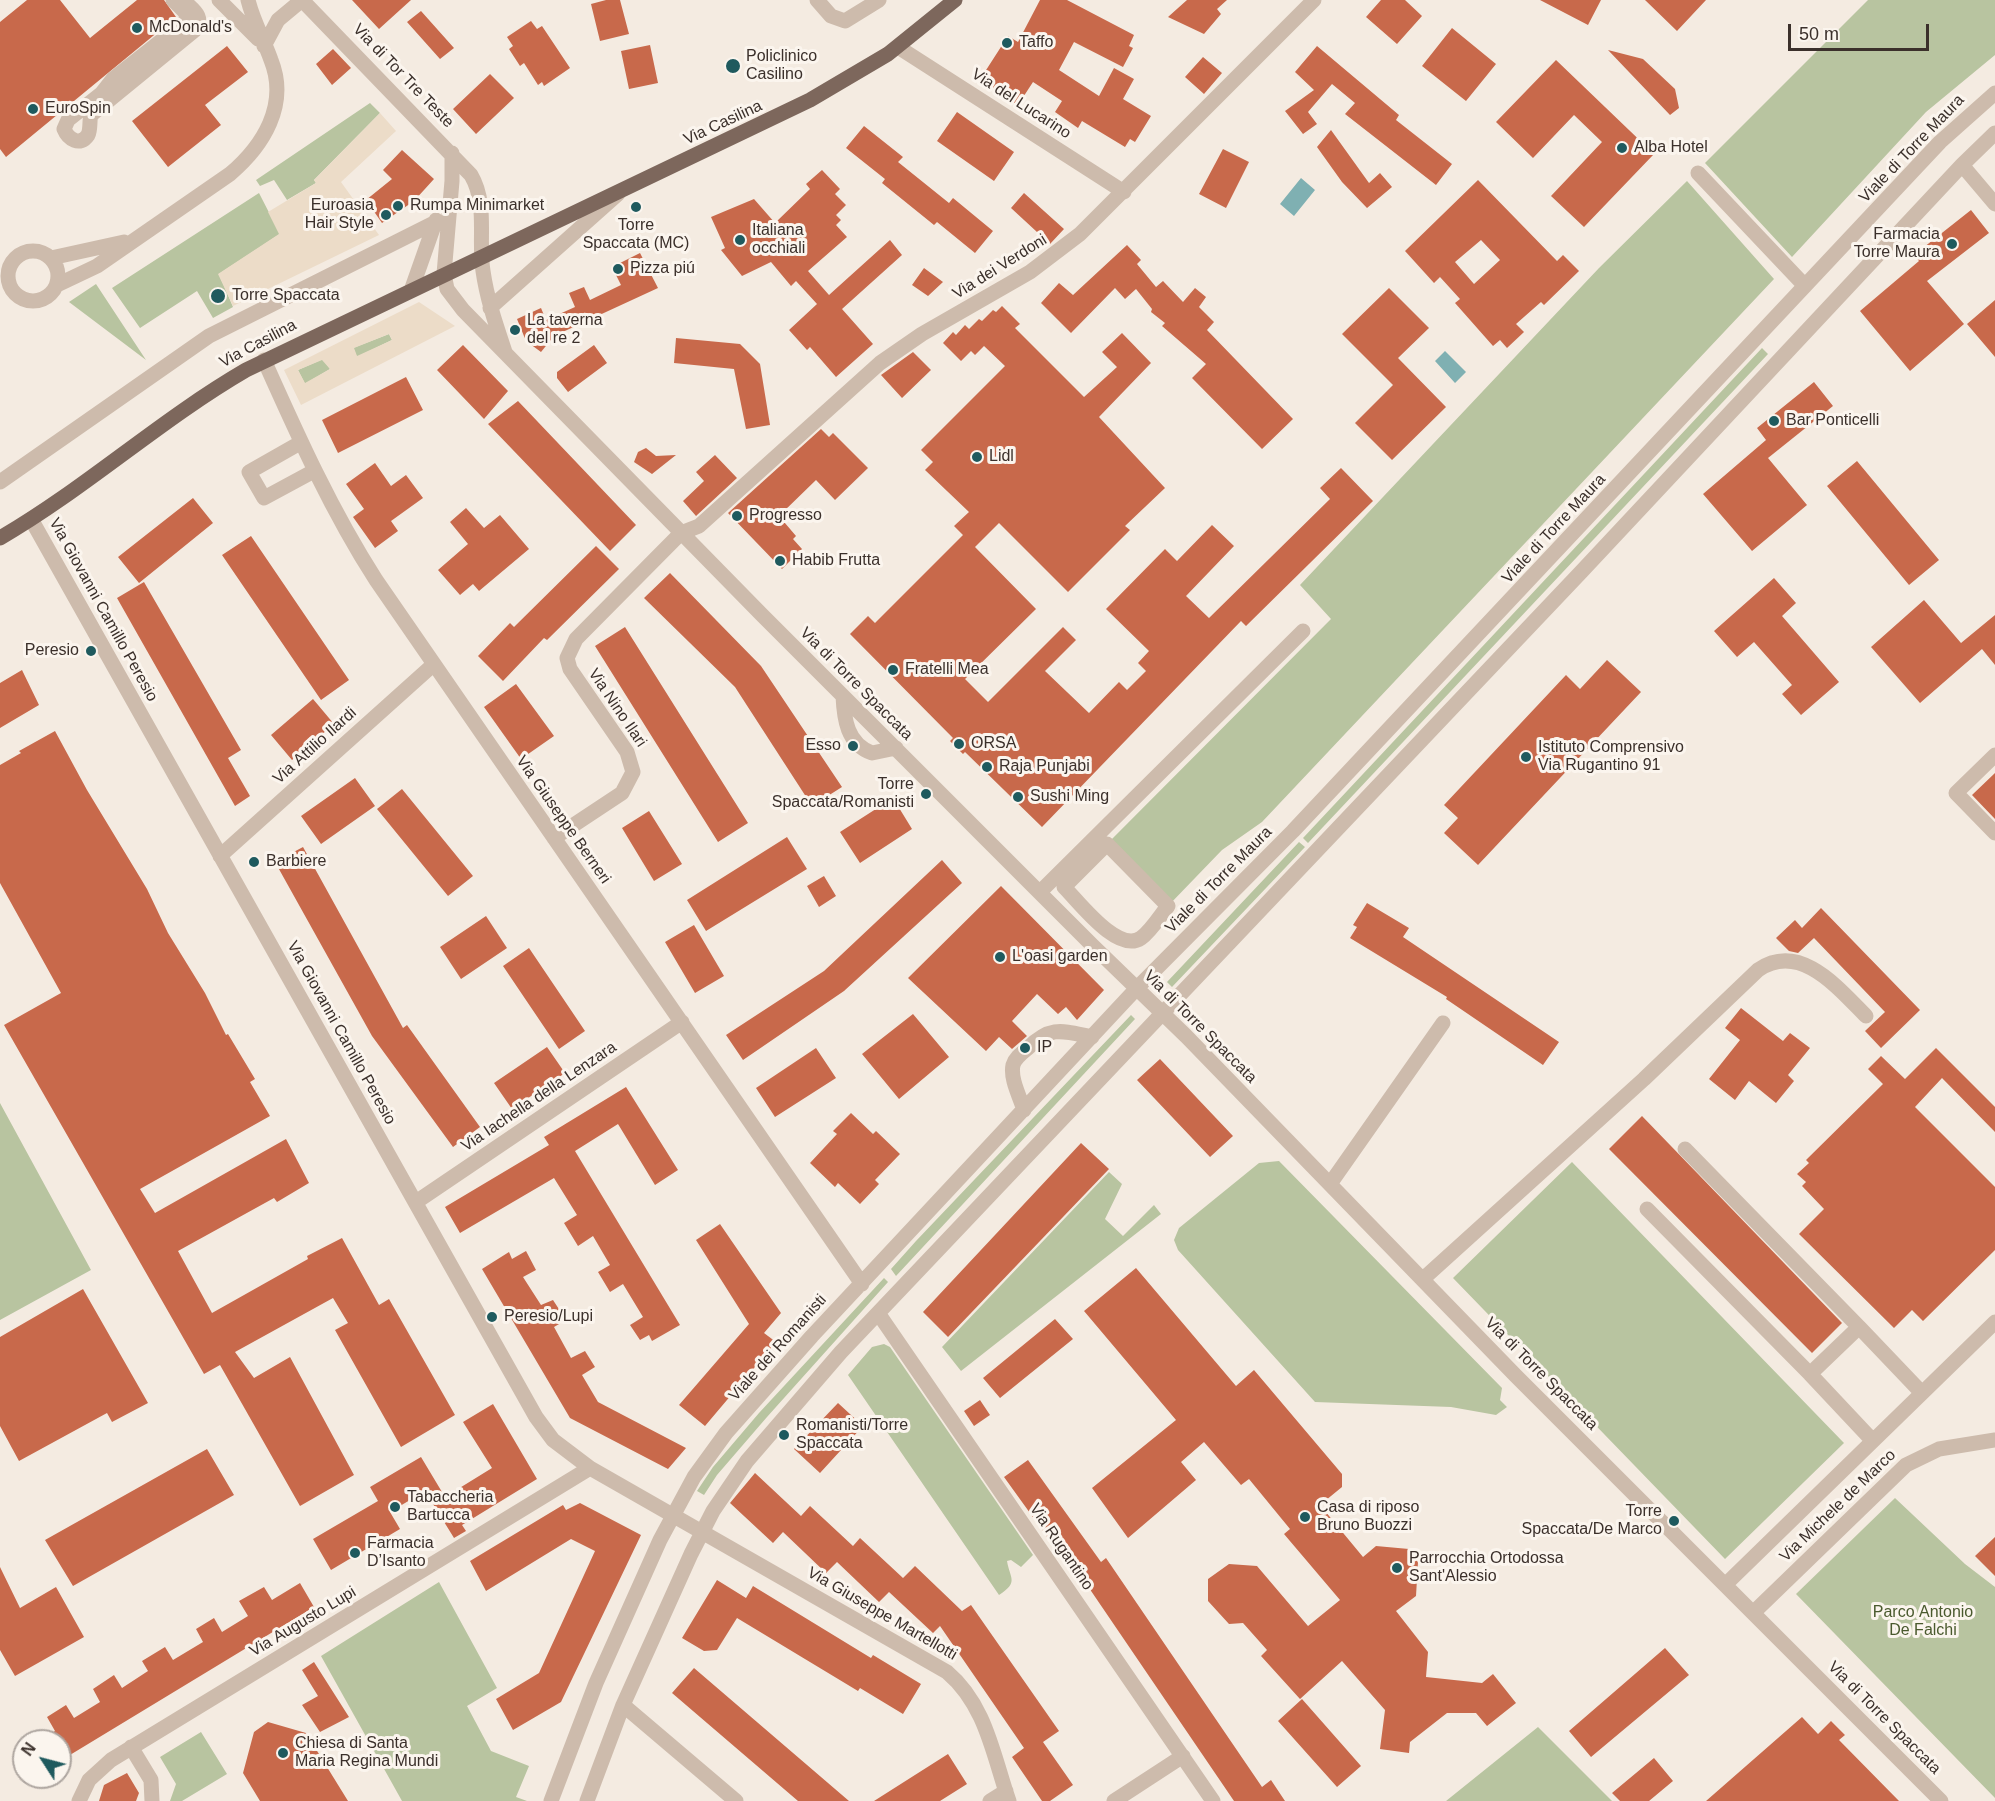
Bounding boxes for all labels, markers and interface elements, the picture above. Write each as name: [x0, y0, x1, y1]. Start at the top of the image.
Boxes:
scale bar: [1791, 12, 1932, 50]
place label: McDonald's: [149, 18, 232, 38]
street label: Via di Tor Tre Teste: [349, 20, 457, 132]
marker: McDonald's: [130, 21, 144, 35]
text: 50 m: [1799, 24, 1839, 44]
place label: Taffo: [1019, 33, 1053, 53]
marker: Taffo: [1000, 36, 1014, 50]
place label: Policlinico Casilino: [746, 47, 817, 85]
marker: Policlinico Casilino: [724, 57, 742, 75]
street label: Via del Lucarino: [968, 65, 1074, 143]
street label: Viale di Torre Maura: [1855, 91, 1969, 207]
street label: Via Casilina: [681, 97, 765, 149]
place label: EuroSpin: [45, 99, 111, 119]
marker: EuroSpin: [26, 102, 40, 116]
place label: Alba Hotel: [1634, 138, 1708, 158]
marker: Alba Hotel: [1615, 141, 1629, 155]
place label: Euroasia Hair Style: [305, 196, 374, 234]
place label: Rumpa Minimarket: [410, 196, 544, 216]
marker: Rumpa Minimarket: [391, 199, 405, 213]
marker: Torre Spaccata (MC): [629, 200, 643, 214]
marker: Euroasia Hair Style: [379, 208, 393, 222]
place label: Torre Spaccata (MC): [583, 216, 689, 254]
place label: Italiana occhiali: [752, 221, 805, 259]
place label: Farmacia Torre Maura: [1854, 225, 1940, 263]
street label: Via dei Verdoni: [949, 230, 1051, 304]
marker: Italiana occhiali: [733, 233, 747, 247]
marker: Farmacia Torre Maura: [1945, 237, 1959, 251]
place label: Pizza piú: [630, 259, 695, 279]
marker: Pizza piú: [611, 262, 625, 276]
place label: Torre Spaccata: [232, 286, 340, 306]
marker: Torre Spaccata: [209, 287, 227, 305]
place label: La taverna del re 2: [527, 311, 603, 349]
street label: Via Casilina: [216, 316, 300, 372]
marker: La taverna del re 2: [508, 323, 522, 337]
place label: Bar Ponticelli: [1786, 411, 1879, 431]
marker: Bar Ponticelli: [1767, 414, 1781, 428]
place label: Lidl: [989, 447, 1014, 467]
marker: Lidl: [970, 450, 984, 464]
street label: Viale di Torre Maura: [1498, 470, 1610, 588]
place label: Progresso: [749, 506, 822, 526]
marker: Progresso: [730, 509, 744, 523]
street label: Via Giovanni Camillo Peresio: [44, 515, 162, 705]
place label: Habib Frutta: [792, 551, 880, 571]
marker: Habib Frutta: [773, 554, 787, 568]
street label: Via di Torre Spaccata: [796, 624, 916, 744]
place label: Peresio: [25, 641, 79, 661]
marker: Peresio: [84, 644, 98, 658]
place label: Fratelli Mea: [905, 660, 989, 680]
marker: Fratelli Mea: [886, 663, 900, 677]
street label: Via Nino Ilari: [584, 665, 650, 751]
street label: Via Attilio Ilardi: [269, 704, 361, 788]
place label: ORSA: [971, 734, 1016, 754]
place label: Esso: [805, 736, 841, 756]
marker: ORSA: [952, 737, 966, 751]
place label: Istituto Comprensivo Via Rugantino 91: [1538, 738, 1684, 776]
marker: Esso: [846, 739, 860, 753]
marker: Istituto Comprensivo Via Rugantino 91: [1519, 750, 1533, 764]
street label: Via Giuseppe Berneri: [512, 752, 614, 888]
place label: Raja Punjabi: [999, 757, 1090, 777]
marker: Raja Punjabi: [980, 760, 994, 774]
place label: Torre Spaccata/Romanisti: [772, 775, 914, 813]
marker: Torre Spaccata/Romanisti: [919, 787, 933, 801]
place label: Sushi Ming: [1030, 787, 1109, 807]
marker: Sushi Ming: [1011, 790, 1025, 804]
street label: Viale di Torre Maura: [1162, 823, 1276, 937]
place label: Barbiere: [266, 852, 326, 872]
marker: Barbiere: [247, 855, 261, 869]
street label: Via Giovanni Camillo Peresio: [282, 938, 400, 1128]
place label: L'oasi garden: [1012, 947, 1108, 967]
marker: L'oasi garden: [993, 950, 1007, 964]
street label: Via di Torre Spaccata: [1140, 967, 1260, 1087]
street label: Via Iachella della Lenzara: [458, 1038, 620, 1156]
place label: IP: [1037, 1038, 1052, 1058]
marker: IP: [1018, 1041, 1032, 1055]
street label: Viale dei Romanisti: [725, 1291, 831, 1405]
place label: Peresio/Lupi: [504, 1307, 593, 1327]
marker: Peresio/Lupi: [485, 1310, 499, 1324]
street label: Via di Torre Spaccata: [1481, 1314, 1601, 1434]
place label: Romanisti/Torre Spaccata: [796, 1416, 908, 1454]
marker: Romanisti/Torre Spaccata: [777, 1428, 791, 1442]
street label: Via Michele de Marco: [1776, 1446, 1900, 1566]
place label: Tabaccheria Bartucca: [407, 1488, 493, 1526]
place label: Casa di riposo Bruno Buozzi: [1317, 1498, 1419, 1536]
marker: Tabaccheria Bartucca: [388, 1500, 402, 1514]
street label: Via Rugantino: [1025, 1500, 1097, 1594]
place label: Torre Spaccata/De Marco: [1521, 1502, 1662, 1540]
marker: Casa di riposo Bruno Buozzi: [1298, 1510, 1312, 1524]
marker: Torre Spaccata/De Marco: [1667, 1514, 1681, 1528]
place label: Farmacia D’Isanto: [367, 1534, 434, 1572]
marker: Farmacia D’Isanto: [348, 1546, 362, 1560]
place label: Parrocchia Ortodossa Sant'Alessio: [1409, 1549, 1564, 1587]
marker: Parrocchia Ortodossa Sant'Alessio: [1390, 1561, 1404, 1575]
street label: Via Giuseppe Martellotti: [804, 1563, 960, 1665]
street label: Via Augusto Lupi: [246, 1583, 360, 1661]
park label: Parco Antonio De Falchi: [1873, 1603, 1973, 1641]
street label: Via di Torre Spaccata: [1824, 1658, 1944, 1778]
north arrow: [12, 1729, 72, 1789]
place label: Chiesa di Santa Maria Regina Mundi: [295, 1734, 438, 1772]
text: N: [18, 1740, 39, 1759]
marker: Chiesa di Santa Maria Regina Mundi: [276, 1746, 290, 1760]

